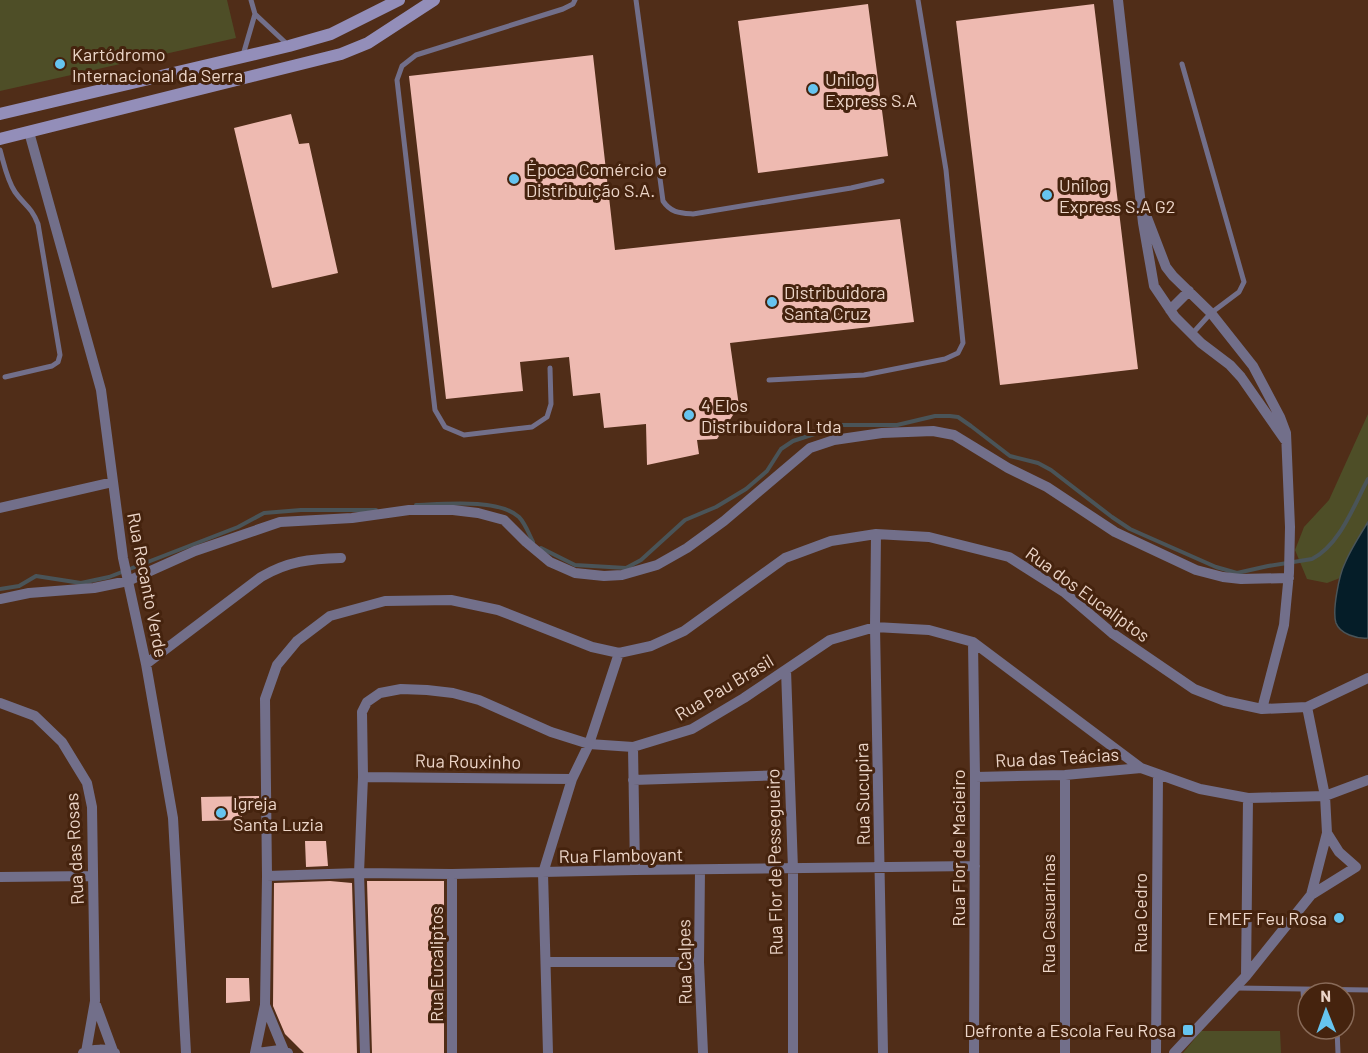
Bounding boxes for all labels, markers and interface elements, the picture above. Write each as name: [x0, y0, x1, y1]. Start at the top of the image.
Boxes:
place label: Kartódromo Internacional da Serra: [72, 43, 243, 86]
marker: Kartódromo Internacional da Serra: [53, 57, 67, 71]
place label: Unilog Express S.A: [825, 68, 917, 111]
marker: Unilog Express S.A: [806, 82, 820, 96]
place label: Época Comércio e Distribuição S.A.: [526, 158, 667, 201]
marker: Época Comércio e Distribuição S.A.: [507, 172, 521, 186]
place label: Unilog Express S.A G2: [1059, 174, 1175, 217]
marker: Unilog Express S.A G2: [1040, 188, 1054, 202]
place label: Distribuidora Santa Cruz: [784, 281, 885, 324]
marker: Distribuidora Santa Cruz: [765, 295, 779, 309]
place label: 4 Elos Distribuidora Ltda: [701, 394, 841, 437]
marker: 4 Elos Distribuidora Ltda: [682, 408, 696, 422]
street label: Rua Recanto Verde: [123, 511, 173, 659]
street label: Rua dos Eucaliptos: [1022, 542, 1154, 646]
street label: Rua Pau Brasil: [671, 649, 777, 725]
street label: Rua Sucupira: [850, 742, 874, 846]
street label: Rua das Teácias: [994, 743, 1120, 771]
street label: Rua Rouxinho: [415, 749, 521, 773]
street label: Rua Flor de Pessegueiro: [761, 768, 787, 956]
street label: Rua Flor de Macieiro: [947, 769, 969, 927]
street label: Rua das Rosas: [60, 792, 88, 906]
place label: Igreja Santa Luzia: [233, 792, 323, 835]
marker: Igreja Santa Luzia: [214, 806, 228, 820]
street label: Rua Flamboyant: [559, 843, 683, 867]
street label: Rua Casuarinas: [1037, 854, 1059, 974]
street label: Rua Cedro: [1129, 873, 1151, 953]
street label: Rua Eucaliptos: [425, 906, 447, 1022]
place label: EMEF Feu Rosa: [1208, 907, 1327, 929]
marker: EMEF Feu Rosa: [1332, 911, 1346, 925]
street label: Rua Calpes: [672, 919, 696, 1005]
north arrow: [1296, 981, 1356, 1041]
text: N: [1320, 986, 1331, 1005]
place label: Defronte a Escola Feu Rosa: [964, 1019, 1176, 1041]
marker: Defronte a Escola Feu Rosa: [1181, 1023, 1195, 1037]

